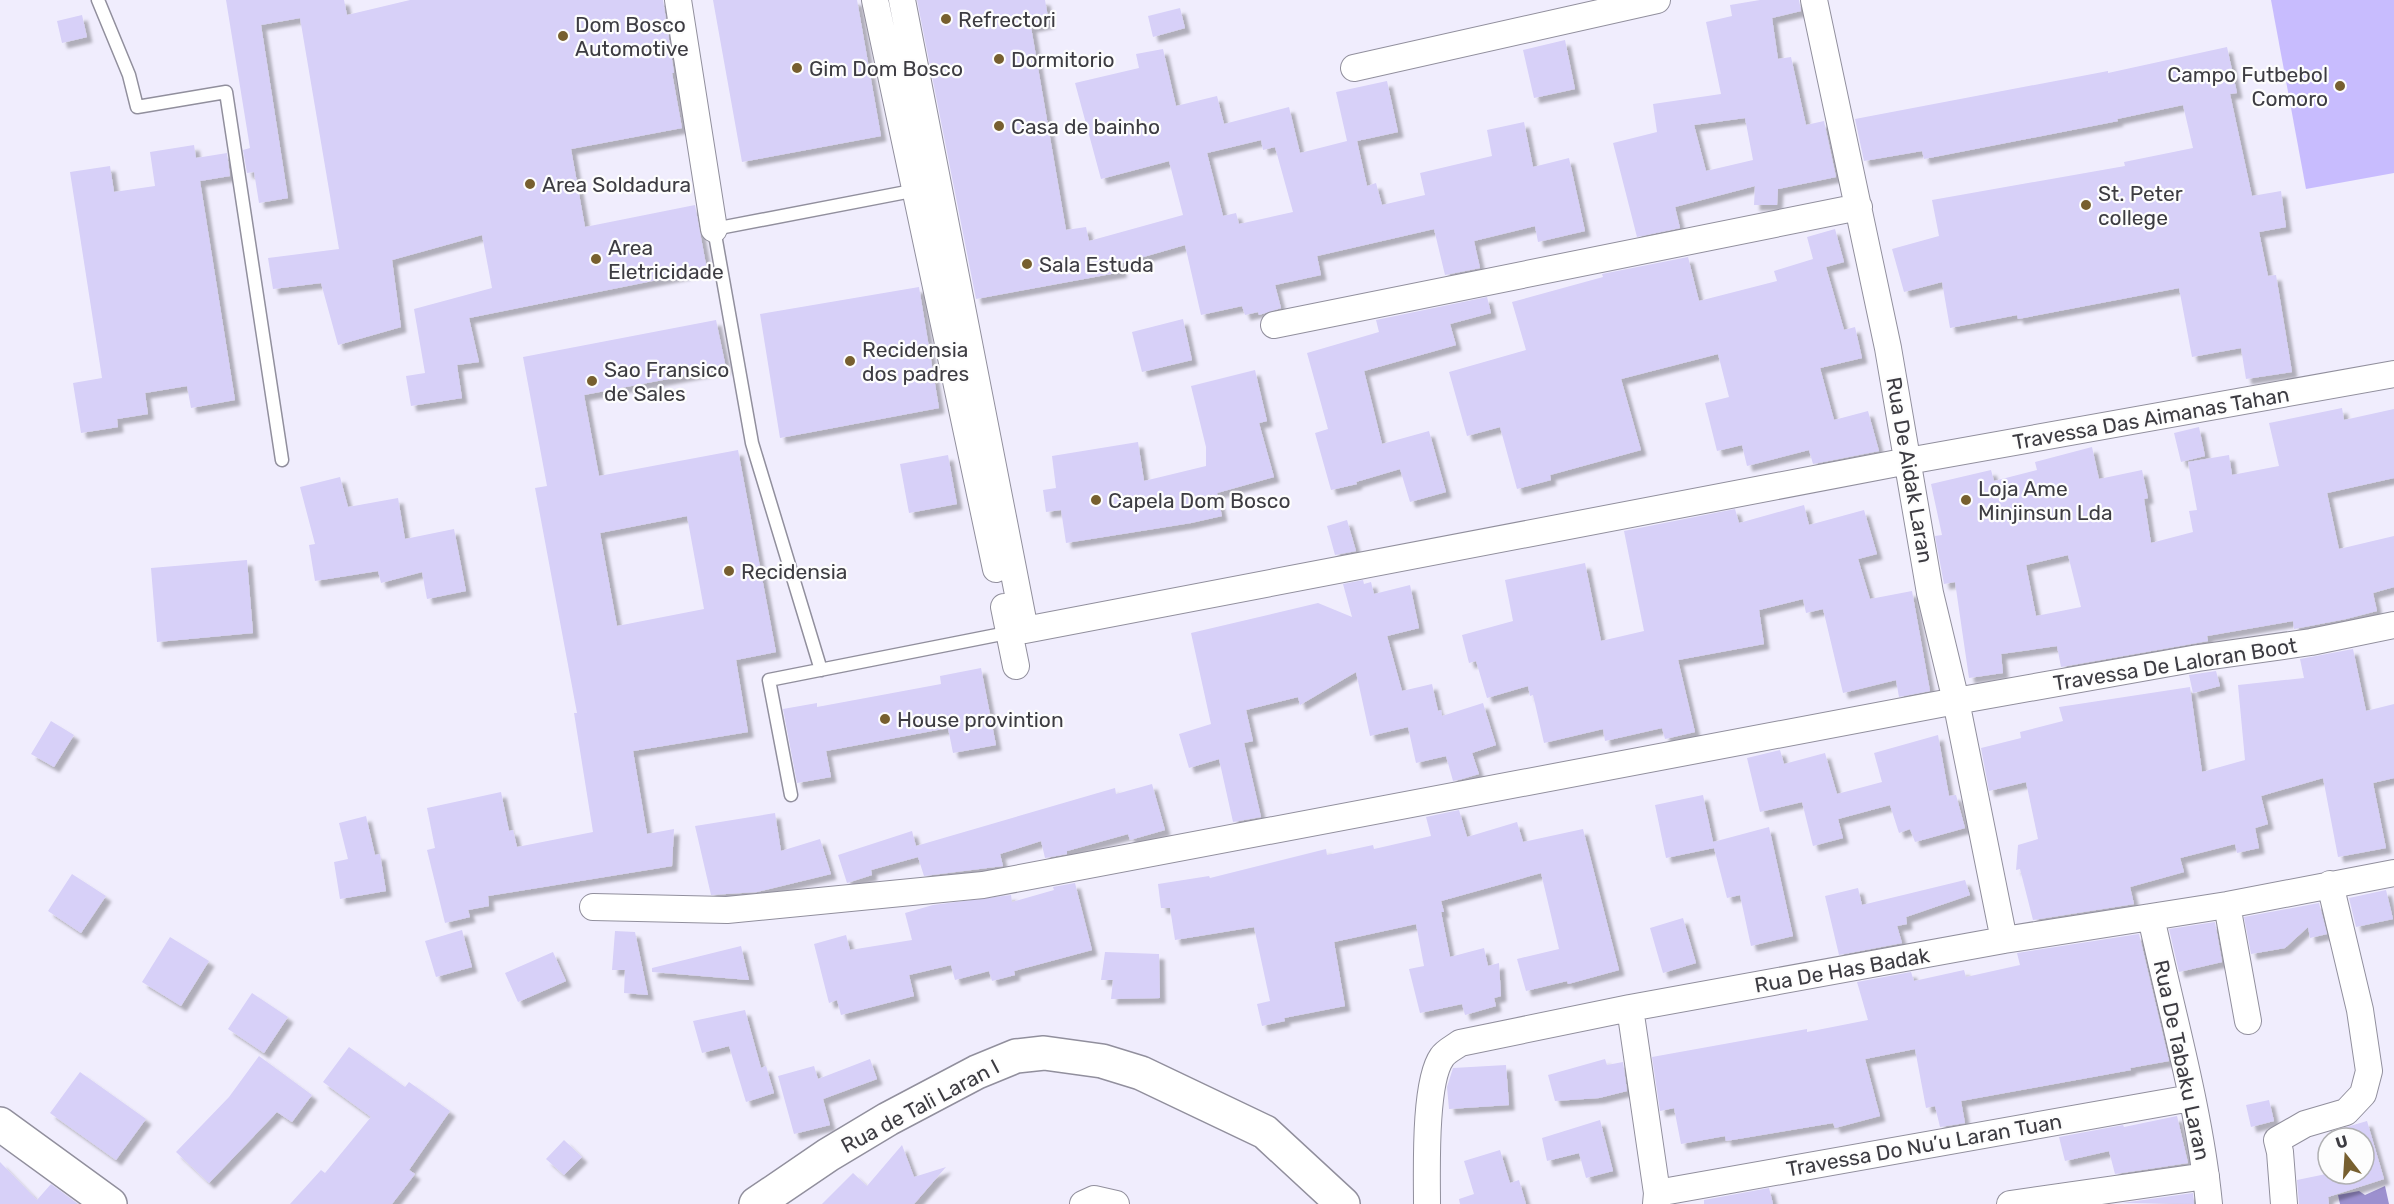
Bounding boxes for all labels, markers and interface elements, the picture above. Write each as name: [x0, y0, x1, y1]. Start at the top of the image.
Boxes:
place label: Refrectori: [958, 7, 1056, 32]
place label: Dom Bosco Automotive: [575, 12, 689, 61]
marker: Refrectori: [939, 12, 953, 26]
marker: Dom Bosco Automotive: [556, 29, 570, 43]
place label: Dormitorio: [1011, 47, 1115, 72]
marker: Dormitorio: [992, 52, 1006, 66]
place label: Gim Dom Bosco: [809, 56, 963, 81]
marker: Gim Dom Bosco: [790, 61, 804, 75]
place label: Campo Futbebol Comoro: [2167, 62, 2328, 111]
marker: Campo Futbebol Comoro: [2333, 79, 2347, 93]
place label: Casa de bainho: [1011, 114, 1160, 139]
marker: Casa de bainho: [992, 119, 1006, 133]
place label: Area Soldadura: [542, 172, 691, 197]
marker: Area Soldadura: [523, 177, 537, 191]
place label: St. Peter college: [2098, 181, 2183, 230]
marker: St. Peter college: [2079, 198, 2093, 212]
place label: Area Eletricidade: [608, 235, 724, 284]
marker: Area Eletricidade: [589, 252, 603, 266]
place label: Sala Estuda: [1039, 252, 1154, 277]
marker: Sala Estuda: [1020, 257, 1034, 271]
place label: Recidensia dos padres: [862, 337, 969, 386]
marker: Recidensia dos padres: [843, 354, 857, 368]
place label: Sao Fransico de Sales: [604, 357, 729, 406]
marker: Sao Fransico de Sales: [585, 374, 599, 388]
street label: Rua De Aidak Laran: [1881, 375, 1939, 565]
street label: Travessa Das Aimanas Tahan: [2011, 381, 2291, 455]
place label: Loja Ame Minjinsun Lda: [1978, 476, 2113, 525]
place label: Capela Dom Bosco: [1108, 488, 1290, 513]
marker: Capela Dom Bosco: [1089, 493, 1103, 507]
marker: Loja Ame Minjinsun Lda: [1959, 493, 1973, 507]
place label: Recidensia: [741, 559, 847, 584]
marker: Recidensia: [722, 564, 736, 578]
street label: Travessa De Laloran Boot: [2051, 632, 2299, 696]
place label: House provintion: [897, 707, 1064, 732]
marker: House provintion: [878, 712, 892, 726]
street label: Rua De Has Badak: [1752, 942, 1932, 998]
street label: Rua De Tabaku Laran: [2149, 958, 2215, 1162]
street label: Rua de Tali Laran I: [837, 1054, 1003, 1158]
street label: Travessa Do Nu’u Laran Tuan: [1784, 1108, 2064, 1182]
north arrow: [2316, 1126, 2376, 1186]
text: U: [2333, 1131, 2350, 1153]

